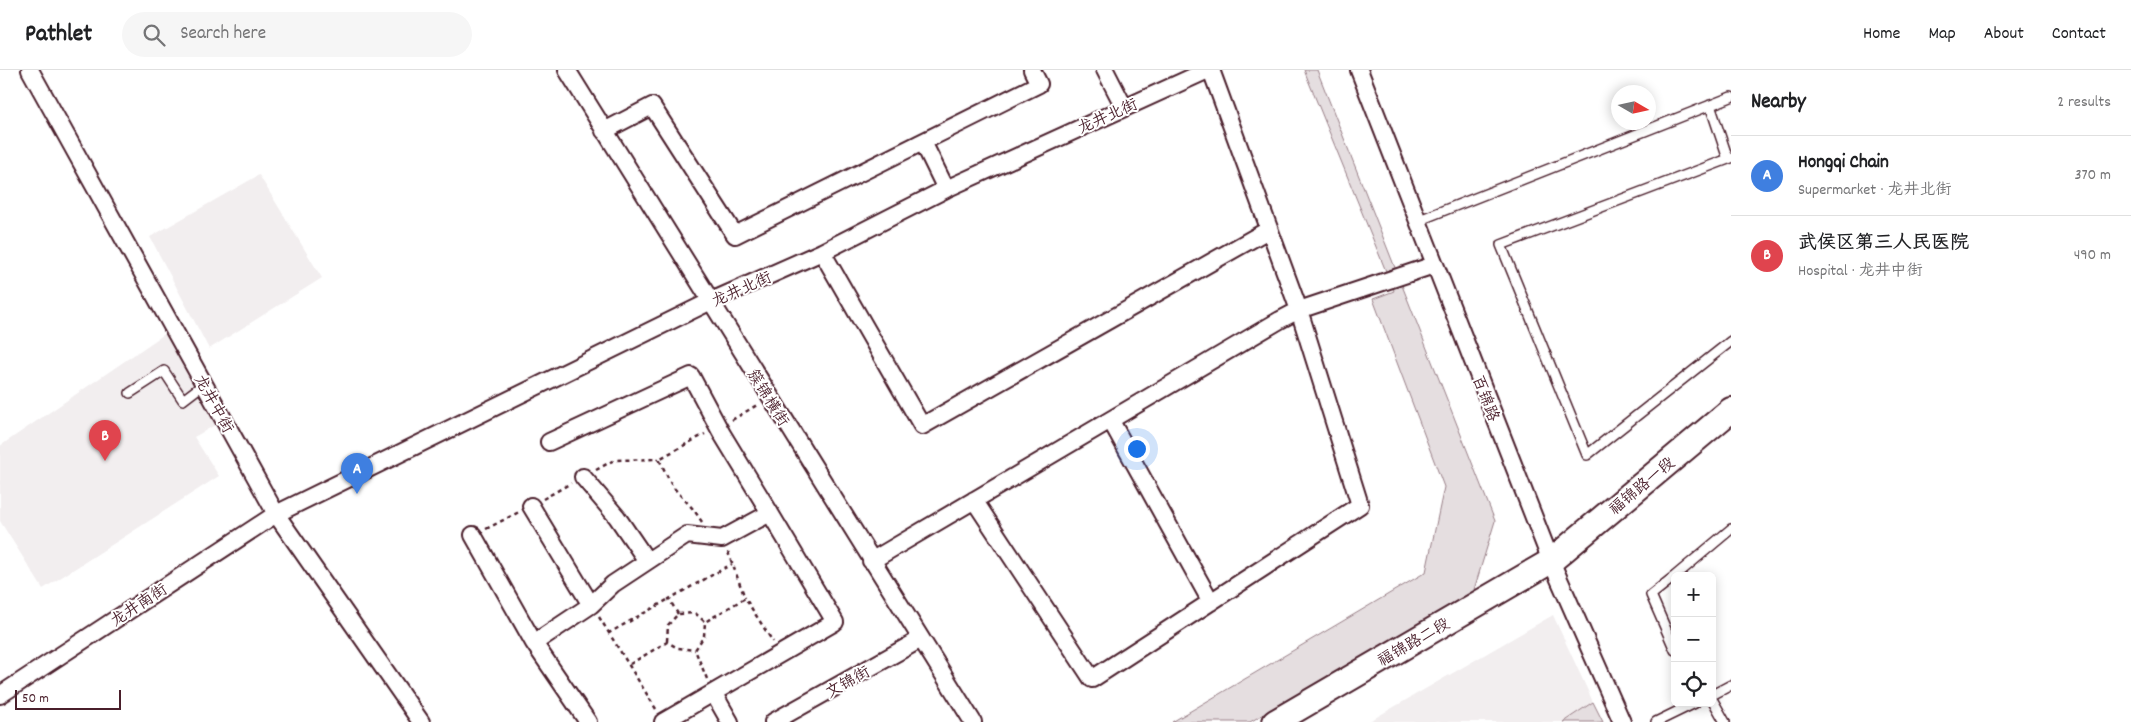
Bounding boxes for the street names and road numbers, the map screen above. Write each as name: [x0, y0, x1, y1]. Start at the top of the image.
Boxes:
street label: 龙井北街: [1074, 94, 1142, 141]
street label: 龙井北街: [708, 267, 776, 314]
street label: 簇锦横街: [740, 365, 794, 432]
street label: 龙井中街: [187, 371, 238, 438]
street label: 百锦路: [1465, 372, 1504, 425]
street label: 福锦路一段: [1605, 452, 1681, 521]
street label: 龙井南街: [106, 579, 172, 633]
street label: 福锦路二段: [1374, 613, 1455, 673]
street label: 文锦街: [822, 661, 875, 705]

